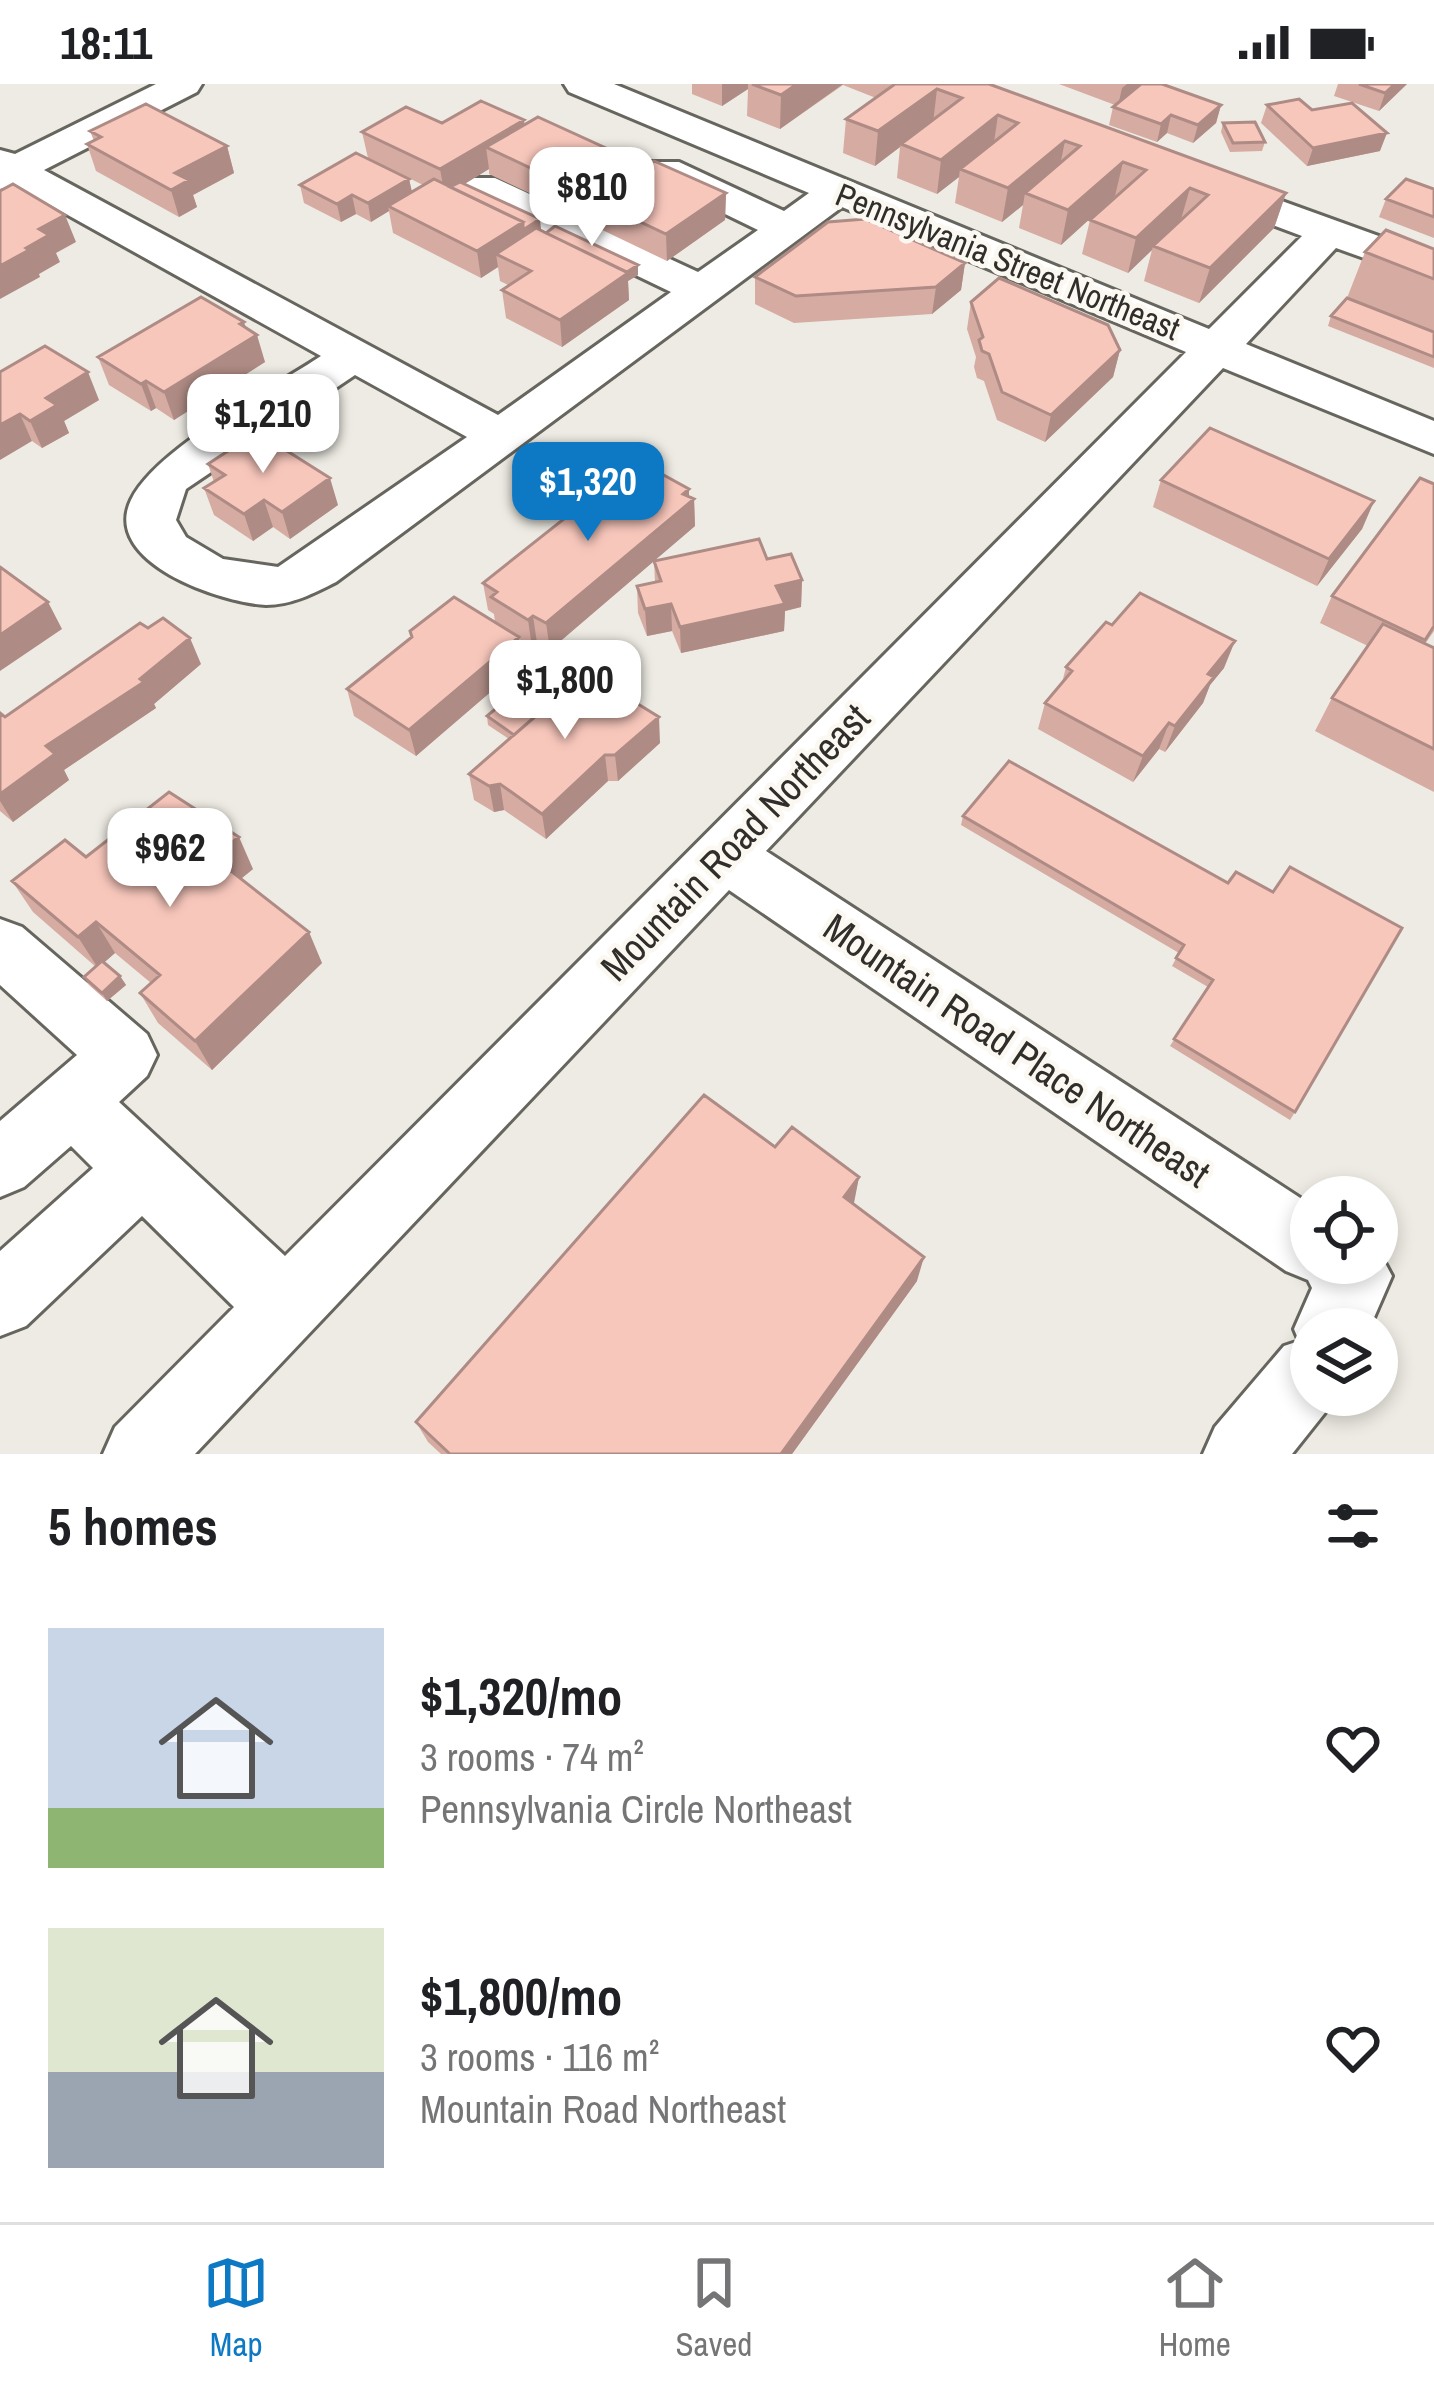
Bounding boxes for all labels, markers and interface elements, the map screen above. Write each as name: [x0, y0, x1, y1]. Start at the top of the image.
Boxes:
text: 18:11: [60, 12, 152, 73]
pin: $810: [521, 147, 663, 249]
text: $810: [556, 160, 628, 212]
street label: Pennsylvania Street Northeast: [830, 172, 1186, 350]
pin: $1,210: [165, 374, 361, 476]
text: $1,210: [214, 387, 312, 439]
pin: $1,320: [490, 442, 686, 544]
text: $1,320: [539, 455, 637, 507]
pin: $1,800: [467, 640, 663, 742]
text: $1,800: [516, 653, 614, 705]
street label: Mountain Road Northeast: [589, 692, 881, 992]
pin: $962: [99, 808, 241, 910]
text: $962: [134, 821, 206, 873]
street label: Mountain Road Place Northeast: [814, 901, 1220, 1199]
map controls: [1290, 1176, 1398, 1416]
button: locate: [1290, 1176, 1398, 1284]
button: layers: [1290, 1308, 1398, 1416]
text: 5 homes: [48, 1492, 218, 1561]
icon: filters: [1320, 1493, 1386, 1559]
text: $1,320/mo: [420, 1662, 622, 1731]
icon: home: [144, 1676, 288, 1820]
icon: heart: [1320, 1715, 1386, 1781]
text: 3 rooms · 74 m²: [420, 1731, 644, 1783]
text: Pennsylvania Circle Northeast: [420, 1783, 852, 1835]
text: $1,800/mo: [420, 1962, 622, 2031]
icon: home: [144, 1976, 288, 2120]
icon: heart: [1320, 2015, 1386, 2081]
text: 3 rooms · 116 m²: [420, 2031, 659, 2083]
text: Mountain Road Northeast: [420, 2083, 786, 2135]
tab: Map: [203, 2250, 269, 2366]
tab: Saved: [676, 2250, 752, 2366]
tab: Home: [1159, 2250, 1231, 2366]

